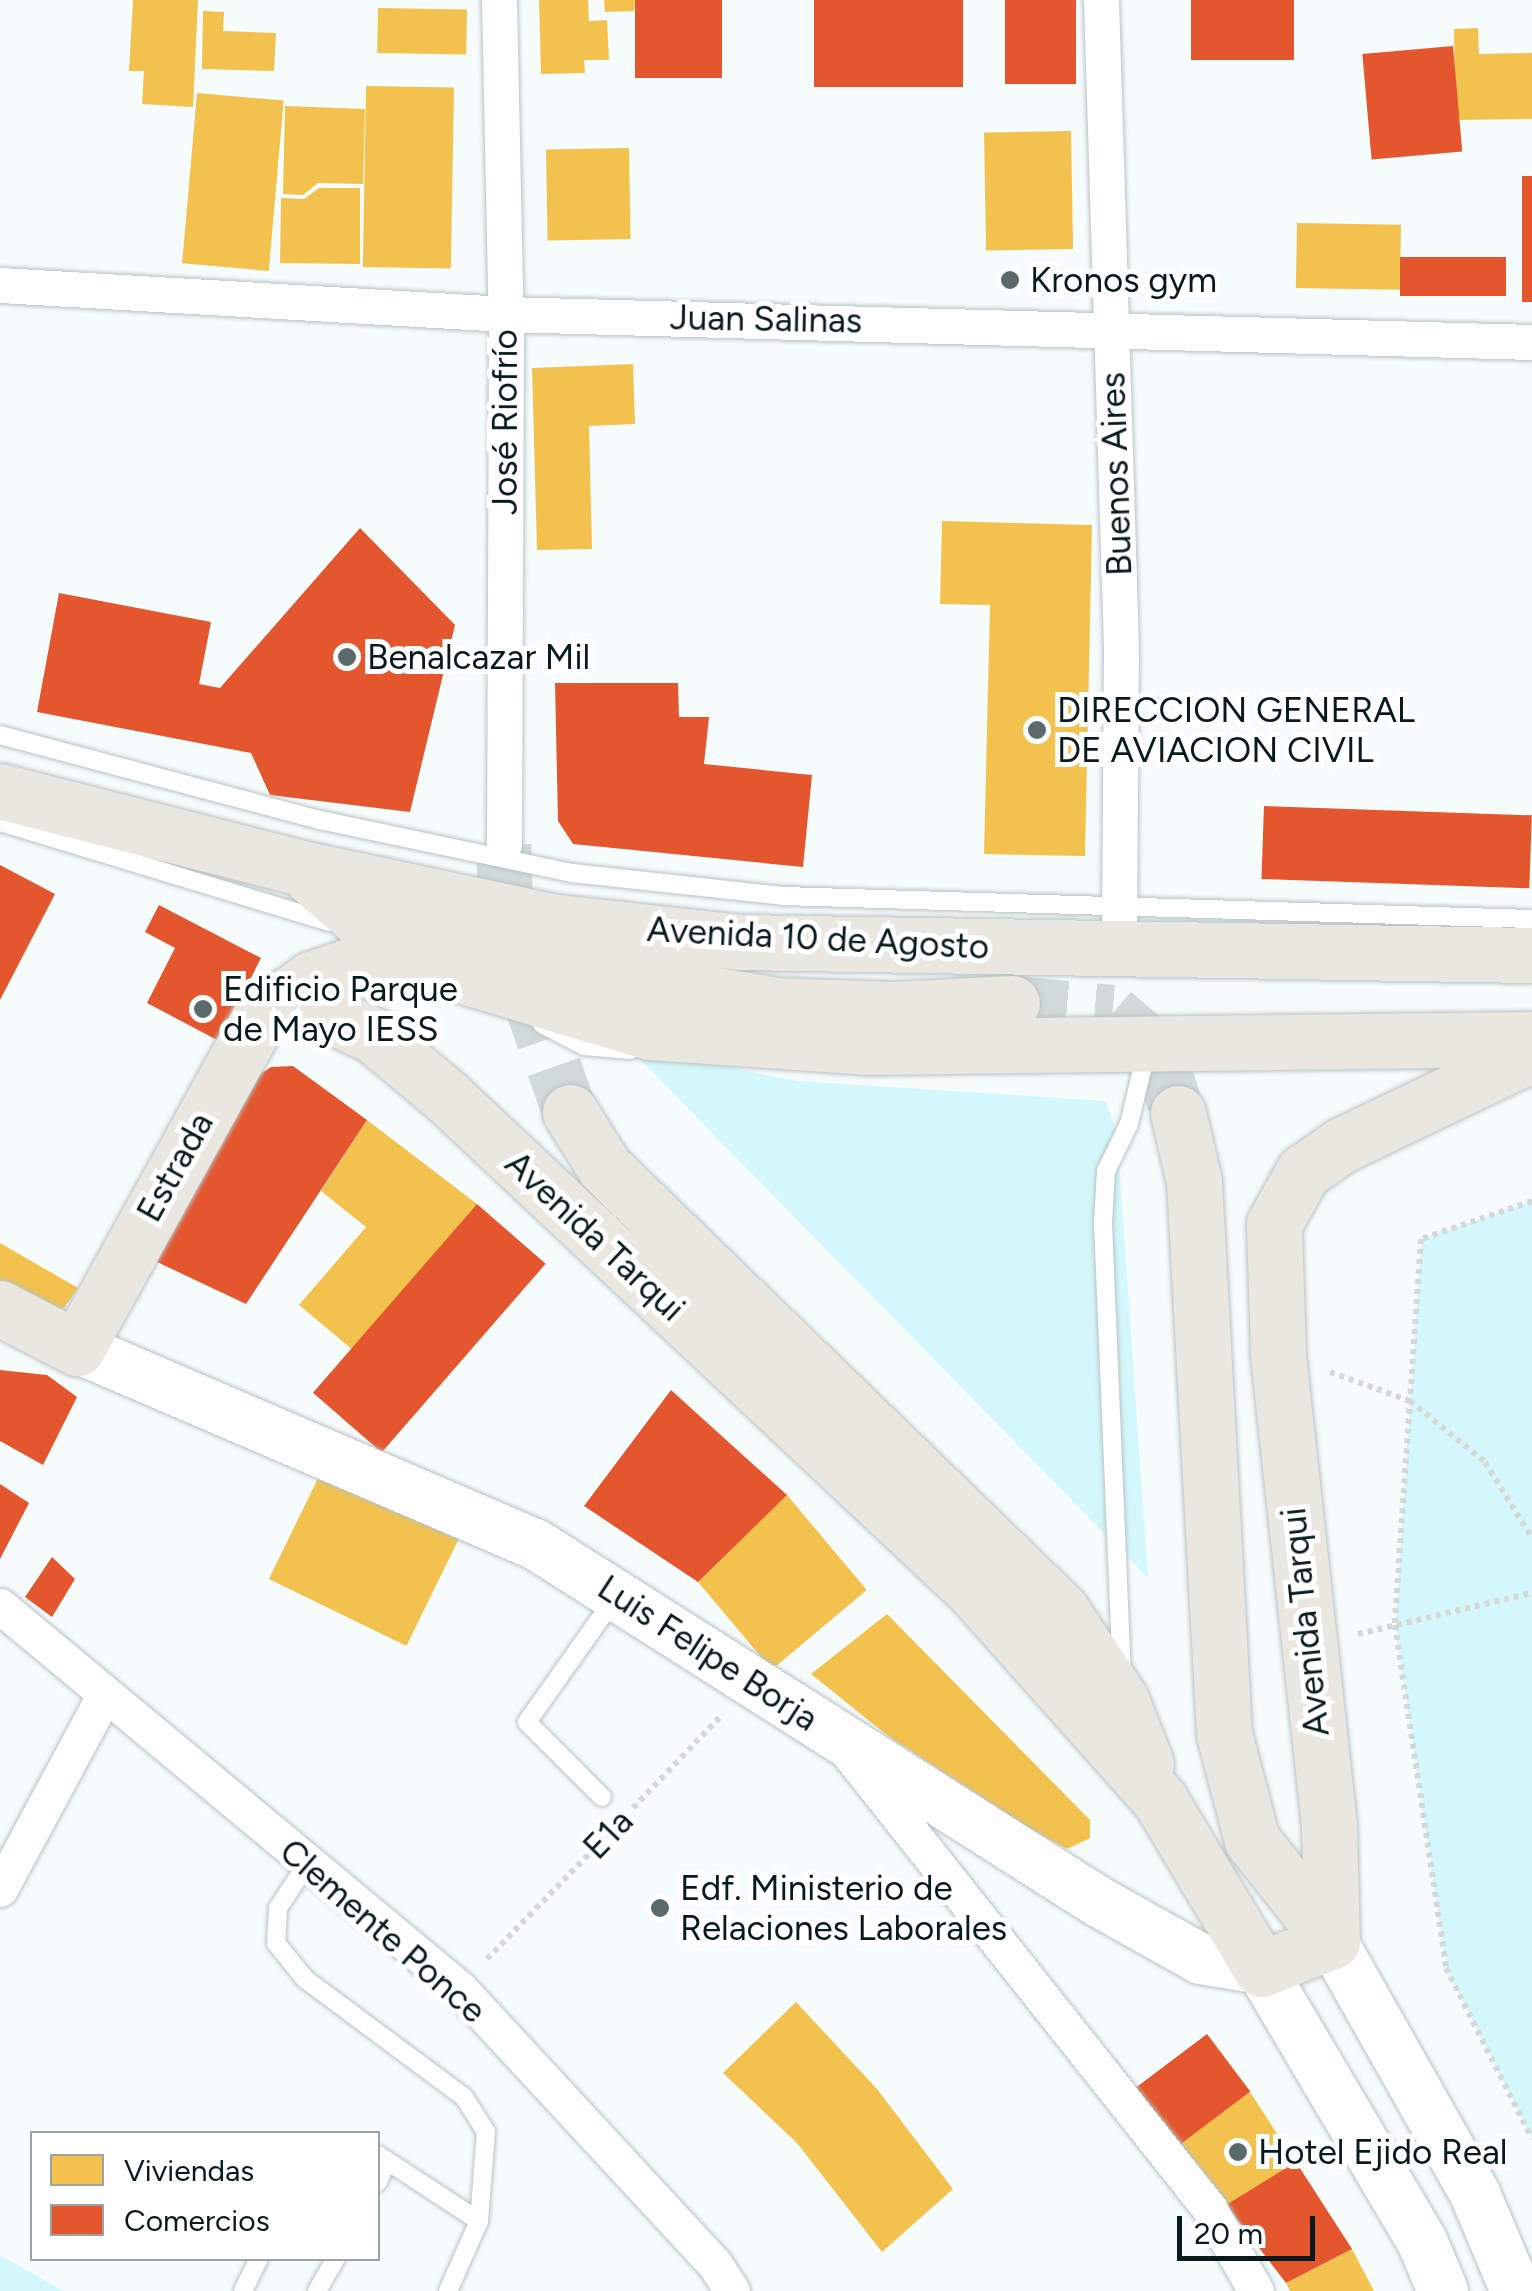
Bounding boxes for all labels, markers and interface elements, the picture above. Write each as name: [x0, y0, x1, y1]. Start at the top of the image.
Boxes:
place label: Kronos gym: [1030, 259, 1217, 301]
marker: Kronos gym: [999, 269, 1021, 291]
street label: Juan Salinas: [669, 296, 863, 342]
street label: José Riofrío: [484, 329, 526, 515]
street label: Buenos Aires: [1091, 371, 1141, 577]
place label: Benalcazar Mil: [367, 636, 590, 678]
marker: Benalcazar Mil: [336, 646, 358, 668]
place label: DIRECCION GENERAL DE AVIACION CIVIL: [1057, 689, 1415, 771]
marker: DIRECCION GENERAL DE AVIACION CIVIL: [1026, 719, 1048, 741]
street label: Avenida 10 de Agosto: [646, 908, 990, 968]
place label: Edificio Parque de Mayo IESS: [223, 968, 458, 1050]
marker: Edificio Parque de Mayo IESS: [192, 998, 214, 1020]
street label: Estrada: [128, 1105, 222, 1229]
street label: Avenida Tarqui: [497, 1142, 693, 1330]
street label: Avenida Tarqui: [1272, 1506, 1338, 1738]
street label: Luis Felipe Borja: [590, 1566, 826, 1740]
street label: E1a: [574, 1800, 642, 1868]
street label: Clemente Ponce: [271, 1830, 495, 2032]
place label: Edf. Ministerio de Relaciones Laborales: [680, 1867, 1007, 1949]
marker: Edf. Ministerio de Relaciones Laborales: [649, 1897, 671, 1919]
legend: [30, 2131, 380, 2261]
place label: Hotel Ejido Real: [1258, 2131, 1507, 2173]
marker: Hotel Ejido Real: [1227, 2141, 1249, 2163]
text: Viviendas: [124, 2152, 254, 2189]
scale bar: [1182, 2196, 1320, 2258]
text: Comercios: [124, 2202, 270, 2239]
text: 20 m: [1194, 2215, 1263, 2252]

